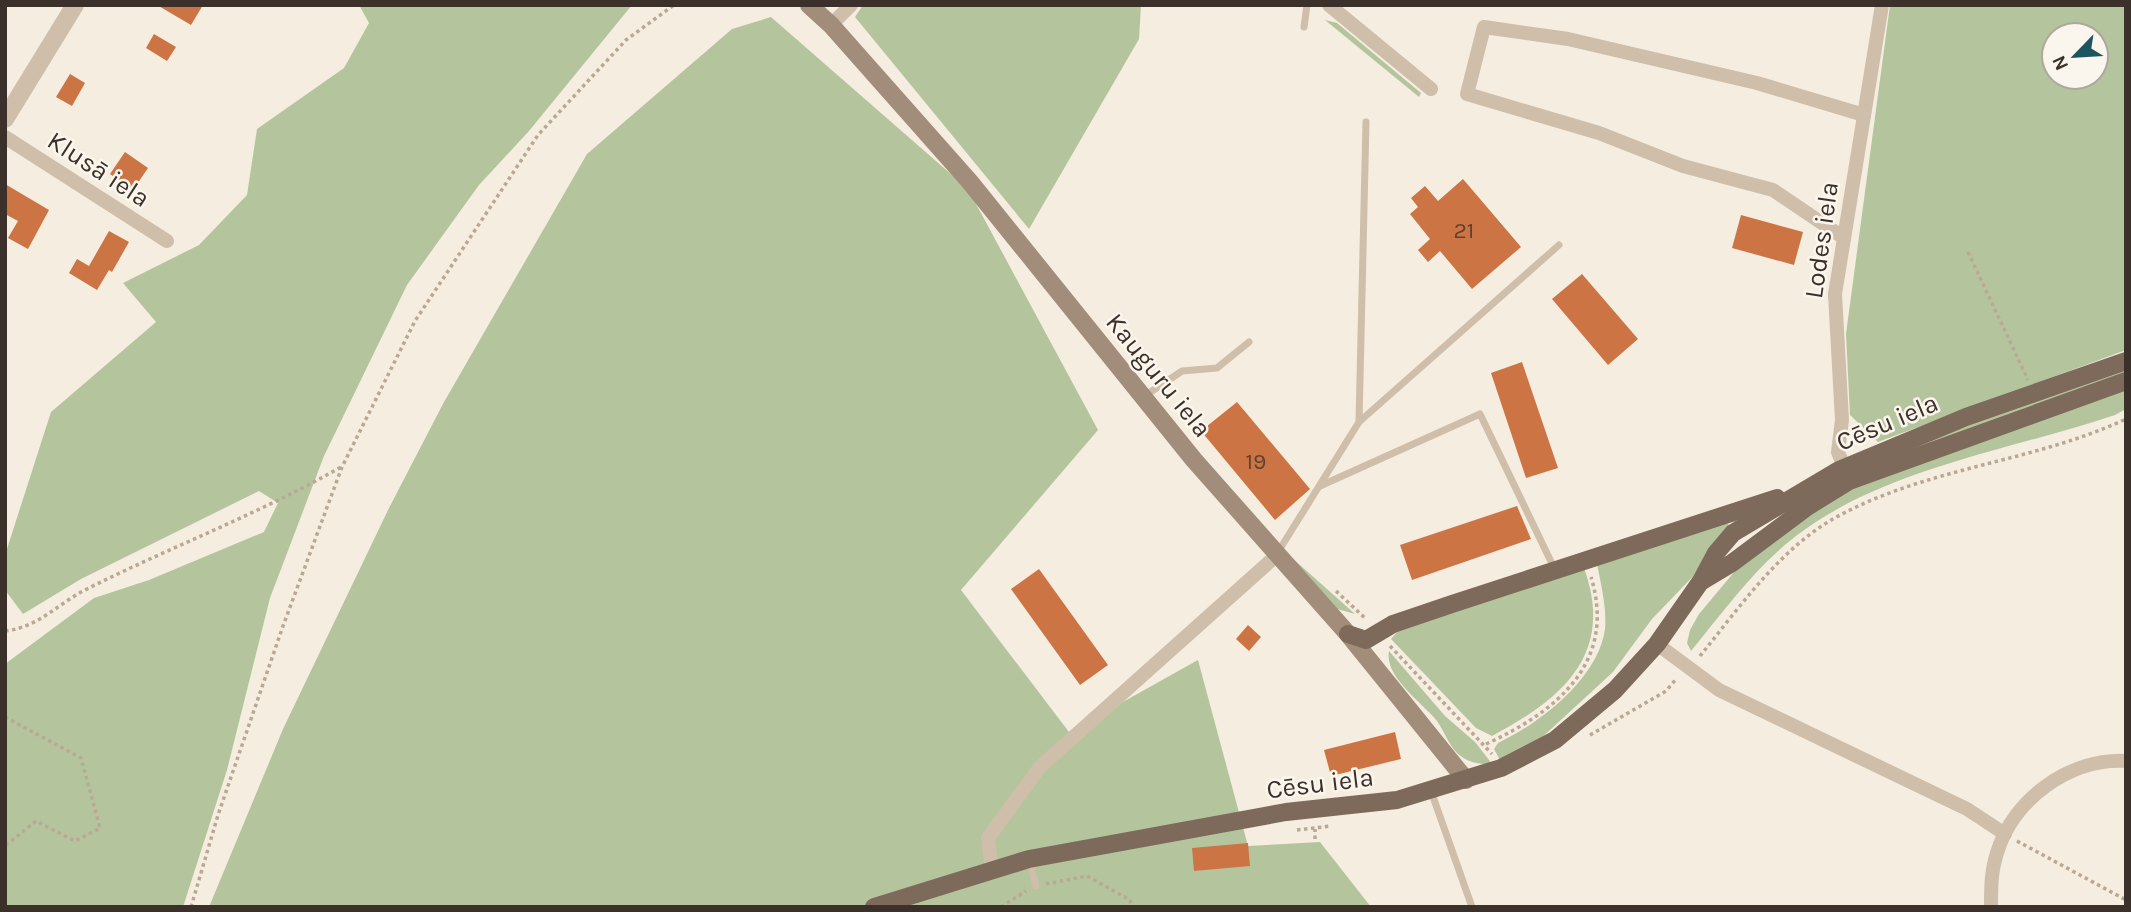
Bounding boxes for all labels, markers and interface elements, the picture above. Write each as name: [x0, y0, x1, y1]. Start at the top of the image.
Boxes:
north arrow: [2040, 21, 2110, 91]
text: N: [2048, 52, 2073, 74]
street label: Klusā iela: [42, 125, 156, 214]
street label: Lodes iela: [1798, 180, 1845, 300]
house number: 21: [1454, 217, 1474, 244]
street label: Kauguru iela: [1099, 307, 1218, 443]
street label: Cēsu iela: [1832, 387, 1943, 458]
house number: 19: [1246, 448, 1266, 475]
street label: Cēsu iela: [1265, 762, 1375, 805]

